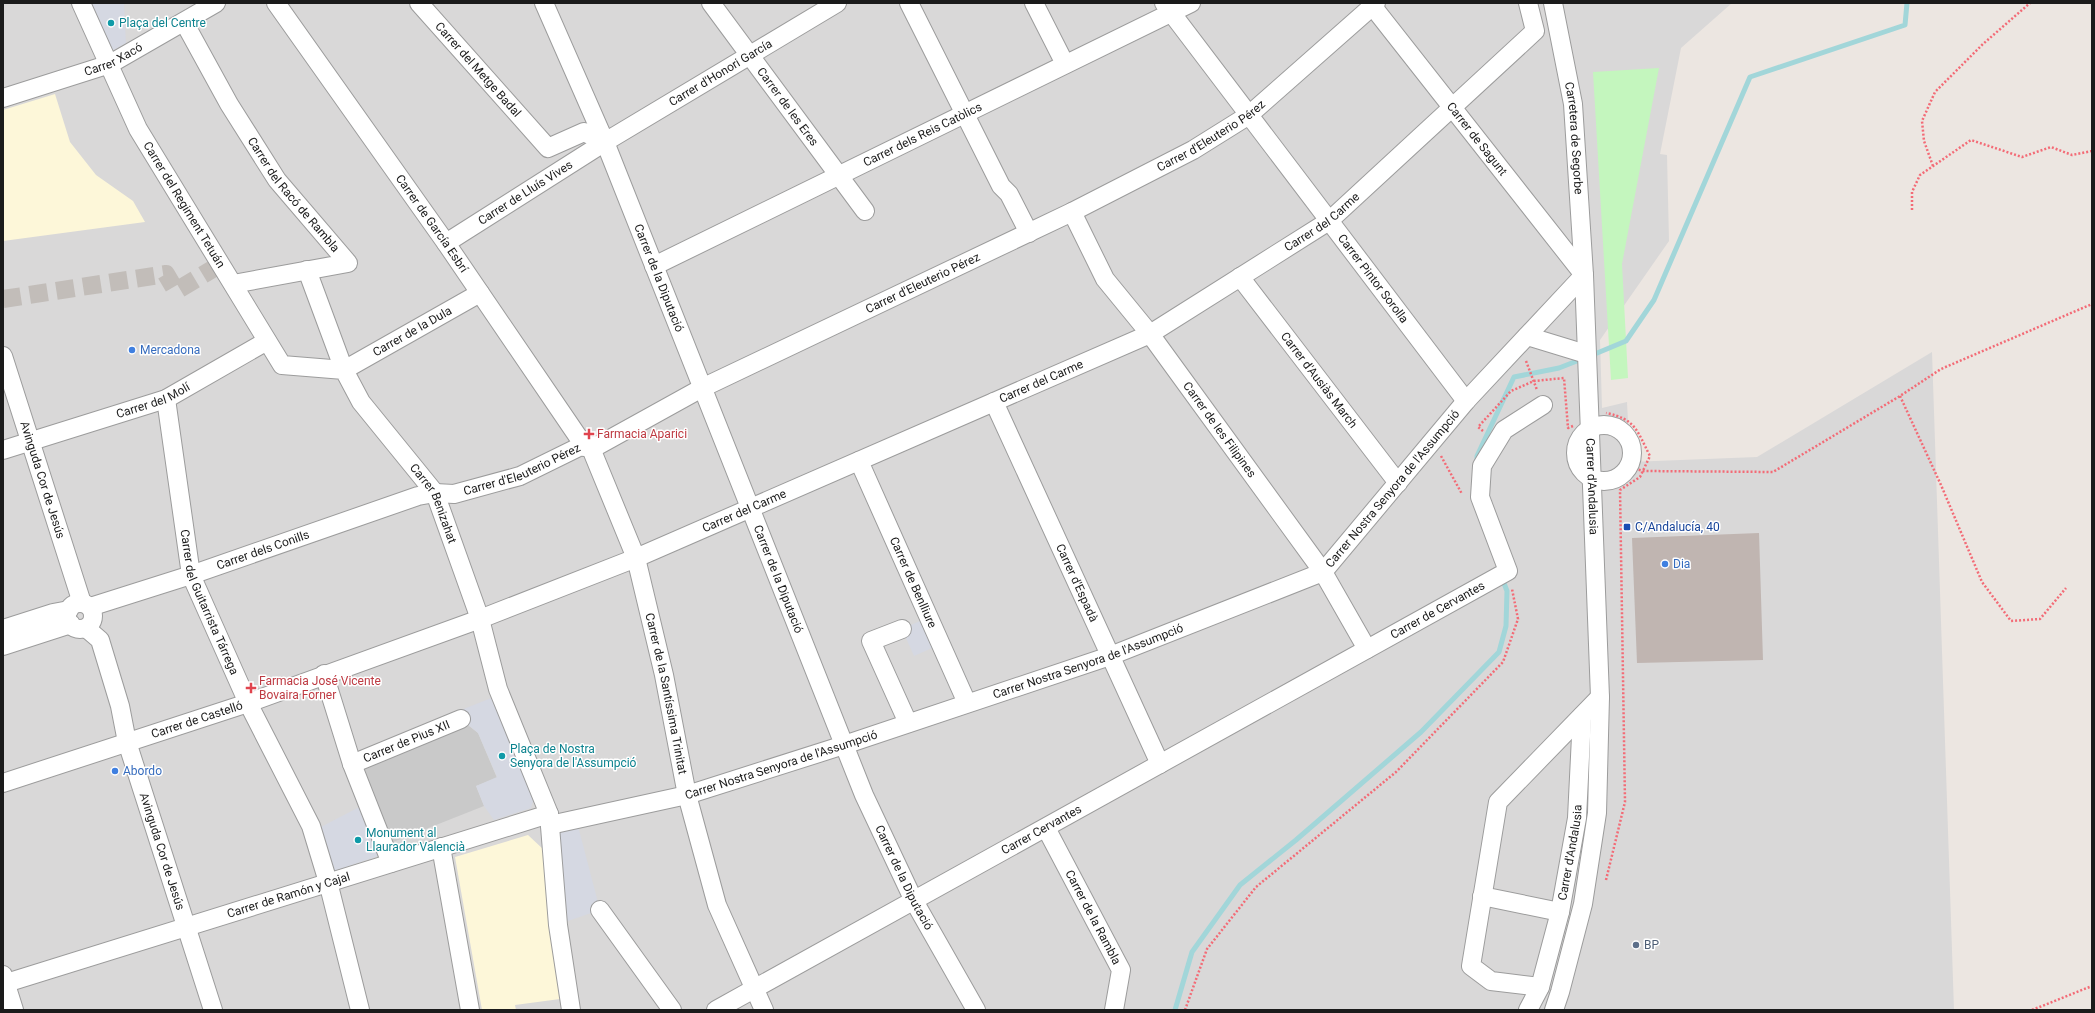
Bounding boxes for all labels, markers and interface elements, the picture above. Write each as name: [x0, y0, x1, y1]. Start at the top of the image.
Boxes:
place label: Plaça del Centre: [119, 16, 206, 30]
marker: Plaça del Centre: [106, 18, 116, 28]
street label: Carrer del Metge Badal: [432, 19, 524, 120]
street label: Carrer d'Honori García: [666, 36, 775, 109]
street label: Carrer Xacó: [82, 40, 145, 79]
street label: Carrer de les Eres: [754, 65, 821, 149]
street label: Carretera de Segorbe: [1562, 81, 1586, 195]
street label: Carrer d'Eleuterio Pérez: [1155, 97, 1268, 174]
street label: Carrer de Sagunt: [1444, 99, 1510, 179]
street label: Carrer dels Reis Catòlics: [861, 100, 984, 169]
street label: Carrer del Racó de Rambla: [245, 135, 342, 255]
street label: Carrer del Regiment Tetuán: [140, 139, 228, 270]
street label: Carrer de Lluís Vives: [476, 157, 575, 228]
street label: Carrer de García Esbrí: [393, 172, 472, 276]
street label: Carrer del Carme: [1282, 190, 1362, 254]
street label: Carrer de la Diputació: [631, 222, 687, 334]
street label: Carrer Pintor Sorolla: [1335, 231, 1411, 326]
street label: Carrer d'Eleuterio Pérez: [863, 250, 982, 316]
street label: Carrer de la Dula: [370, 304, 454, 359]
street label: Carrer d'Ausiàs March: [1278, 329, 1360, 431]
place label: Mercadona: [140, 343, 200, 357]
marker: Mercadona: [127, 345, 137, 355]
street label: Carrer del Carme: [997, 357, 1085, 406]
street label: Carrer del Molí: [114, 379, 193, 421]
street label: Carrer de les Filipines: [1180, 379, 1259, 480]
street label: Carrer Nostra Senyora de l'Assumpció: [1323, 407, 1463, 570]
street label: Avinguda Cor de Jesús: [17, 419, 68, 540]
place label: Farmacia Aparici: [597, 427, 687, 441]
marker: Farmacia Aparici: [584, 429, 594, 439]
street label: Carrer d'Andalusia: [1583, 438, 1601, 535]
street label: Carrer d'Eleuterio Pérez: [462, 440, 583, 498]
street label: Carrer Benizahat: [407, 461, 459, 545]
street label: Carrer del Carme: [700, 486, 788, 535]
place label: C/Andalucía, 40: [1635, 520, 1720, 534]
marker: C/Andalucía, 40: [1622, 522, 1632, 532]
street label: Carrer de la Diputació: [751, 523, 806, 635]
street label: Carrer dels Conills: [215, 527, 311, 573]
street label: Carrer del Guitarrista Tárrega: [178, 529, 241, 677]
street label: Carrer de Benlliure: [887, 535, 940, 630]
street label: Carrer d'Espadà: [1053, 542, 1101, 624]
place label: Dia: [1673, 557, 1690, 571]
marker: Dia: [1660, 559, 1670, 569]
street label: Carrer de Cervantes: [1388, 578, 1487, 642]
street label: Carrer de la Santíssima Trinitat: [642, 612, 690, 775]
street label: Carrer Nostra Senyora de l'Assumpció: [991, 621, 1185, 702]
place label: Farmacia José Vicente Bovaira Forner: [259, 674, 381, 702]
marker: Farmacia José Vicente Bovaira Forner: [246, 683, 256, 693]
street label: Carrer de Castelló: [149, 698, 245, 741]
street label: Carrer de Pius XII: [361, 717, 452, 766]
street label: Carrer Nostra Senyora de l'Assumpció: [683, 727, 879, 802]
place label: Plaça de Nostra Senyora de l'Assumpció: [510, 742, 637, 770]
marker: Plaça de Nostra Senyora de l'Assumpció: [497, 751, 507, 761]
place label: Abordo: [123, 764, 162, 778]
marker: Abordo: [110, 766, 120, 776]
street label: Avinguda Cor de Jesús: [137, 791, 187, 912]
street label: Carrer Cervantes: [999, 802, 1084, 857]
street label: Carrer d'Andalusia: [1555, 804, 1585, 901]
street label: Carrer de la Diputació: [872, 823, 936, 932]
place label: Monument al Llaurador Valencià: [366, 826, 465, 854]
marker: Monument al Llaurador Valencià: [353, 835, 363, 845]
street label: Carrer de la Rambla: [1062, 868, 1124, 967]
street label: Carrer de Ramón y Cajal: [225, 869, 352, 921]
place label: BP: [1644, 938, 1659, 952]
marker: BP: [1631, 940, 1641, 950]

